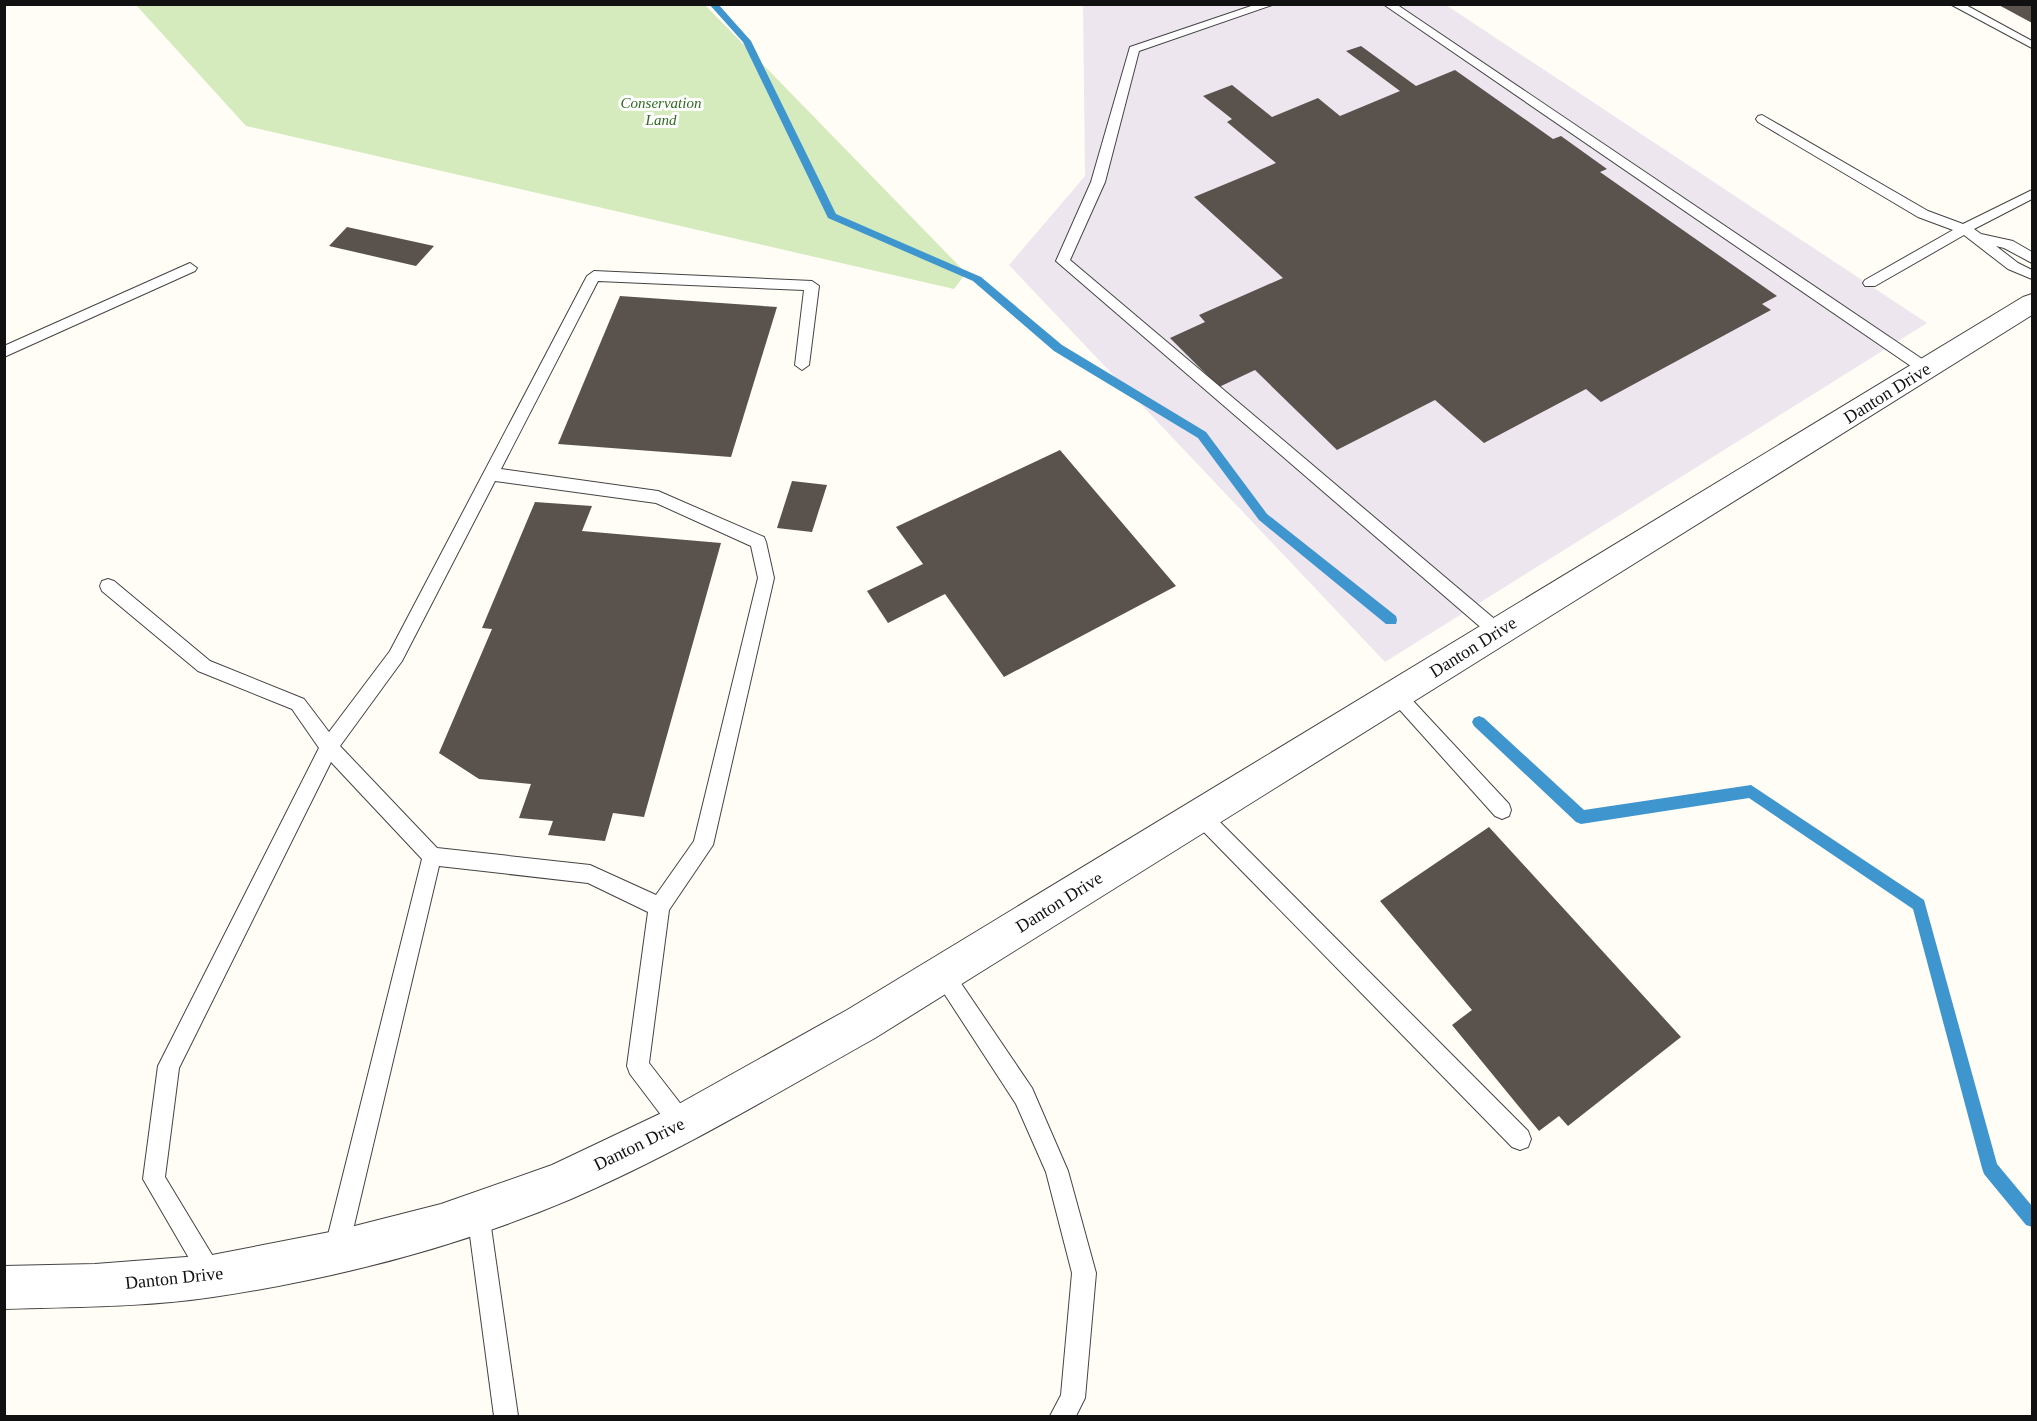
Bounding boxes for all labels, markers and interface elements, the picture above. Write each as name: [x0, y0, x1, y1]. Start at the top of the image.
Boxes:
park label: Conservation Land: [621, 95, 701, 128]
street label: Danton Drive: [1840, 358, 1934, 428]
street label: Danton Drive: [1426, 612, 1520, 682]
street label: Danton Drive: [1012, 867, 1106, 937]
street label: Danton Drive: [590, 1113, 688, 1175]
street label: Danton Drive: [124, 1263, 224, 1293]

